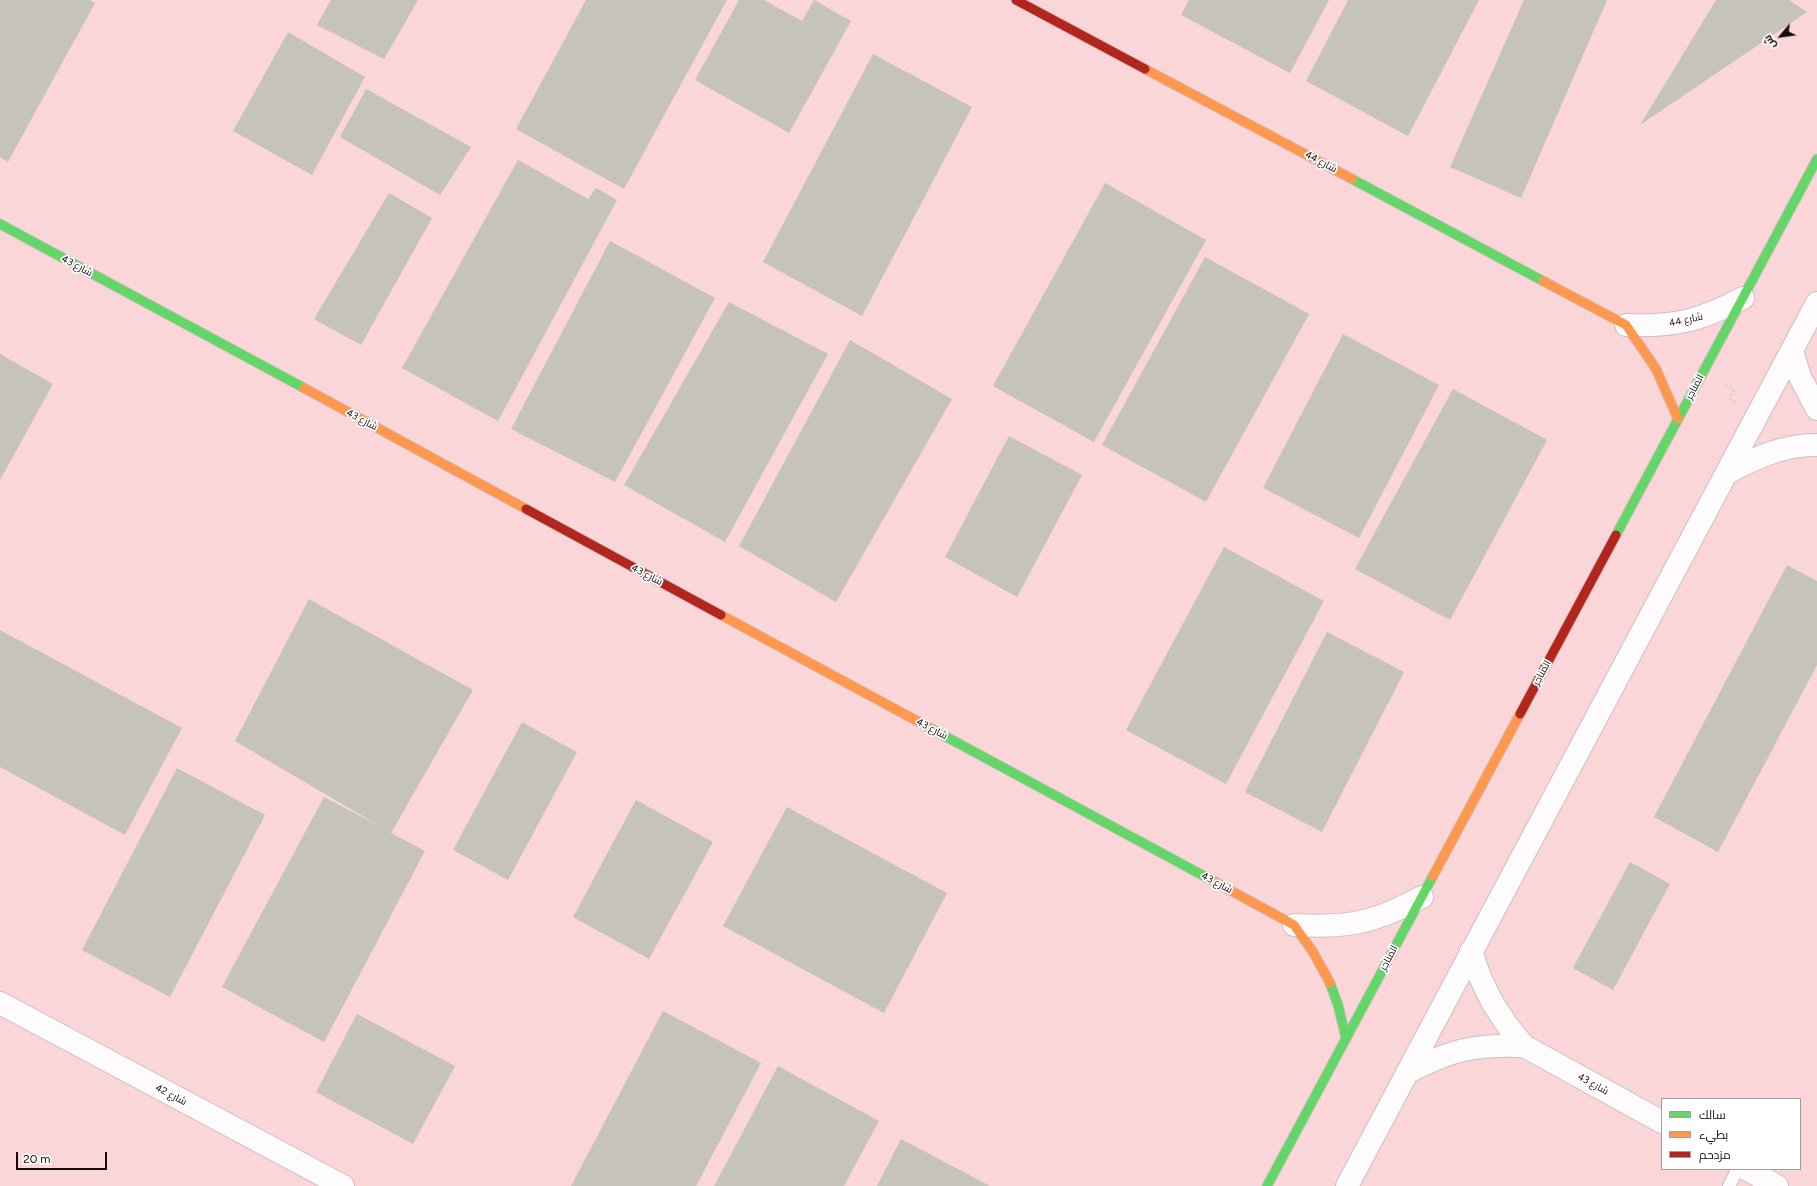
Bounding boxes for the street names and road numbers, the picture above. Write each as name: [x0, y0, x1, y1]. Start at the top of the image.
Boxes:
street label: شارع 44: [1303, 149, 1339, 175]
street label: شارع 43: [59, 253, 95, 279]
street label: شارع 44: [1668, 311, 1704, 329]
street label: المناجر: [1683, 372, 1707, 402]
street label: شارع 43: [344, 407, 380, 433]
street label: شارع 43: [629, 562, 665, 588]
street label: المناجر: [1530, 658, 1554, 688]
street label: شارع 43: [914, 716, 950, 742]
street label: شارع 43: [1199, 870, 1235, 896]
street label: المناجر: [1377, 943, 1401, 973]
street label: شارع 43: [1575, 1071, 1611, 1097]
street label: شارع 42: [153, 1082, 189, 1108]

